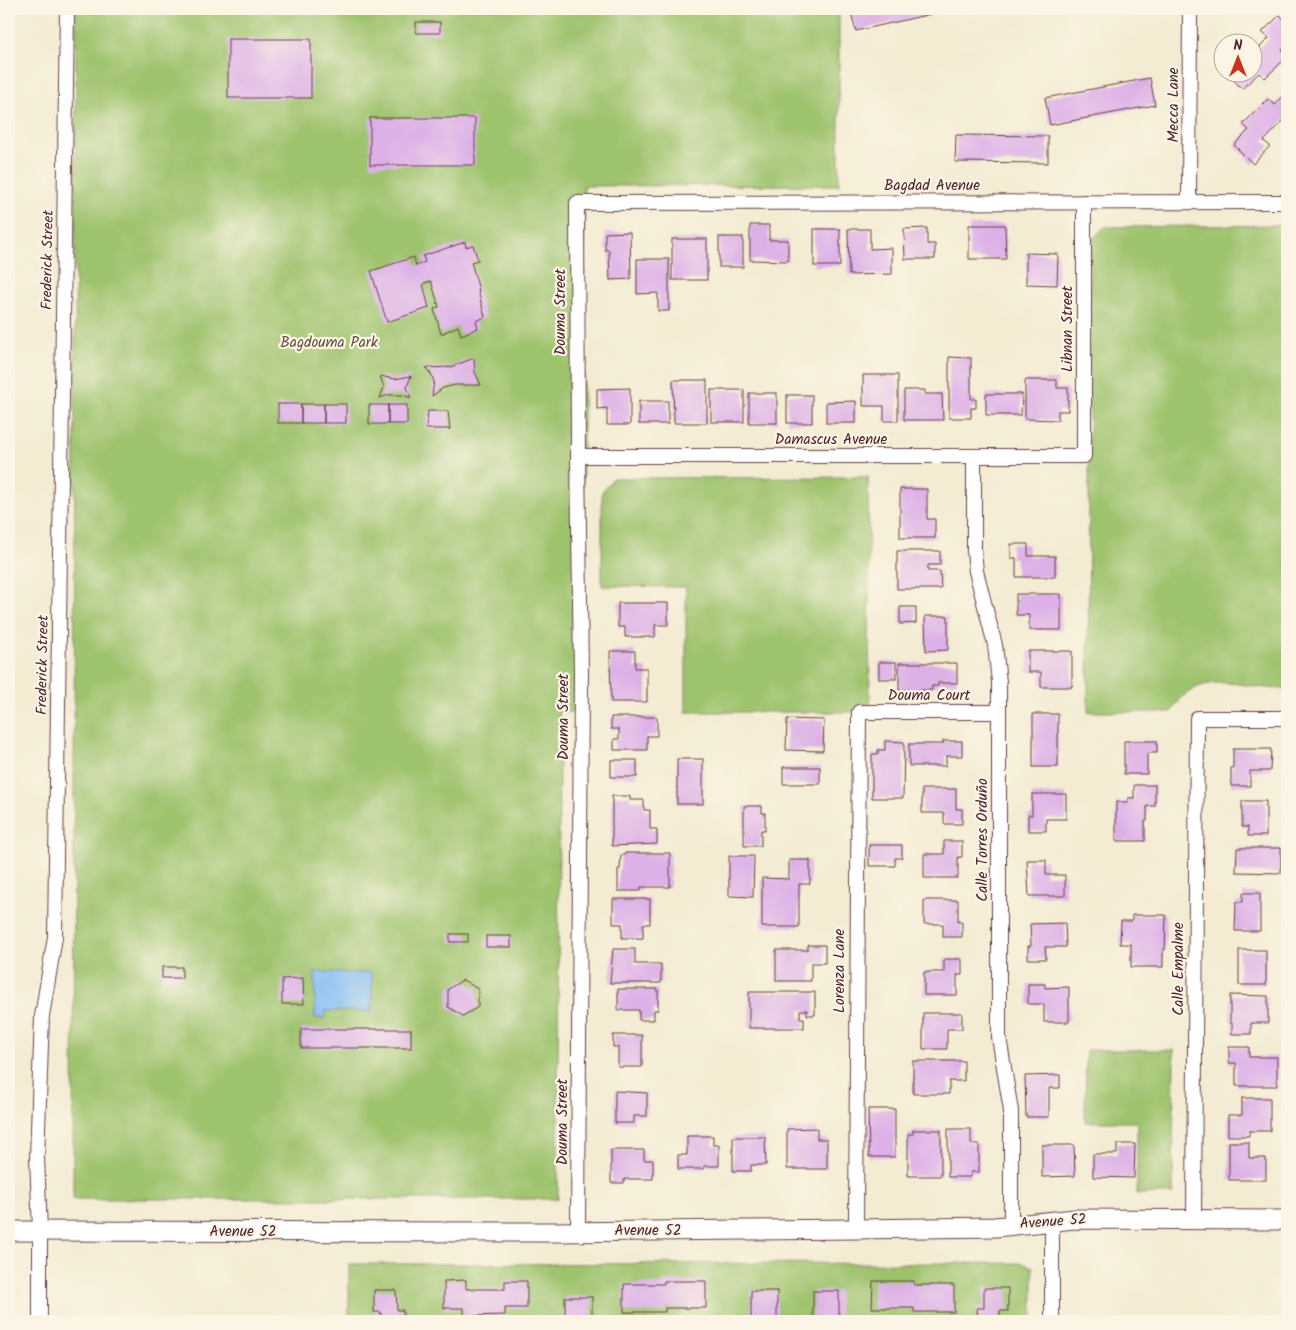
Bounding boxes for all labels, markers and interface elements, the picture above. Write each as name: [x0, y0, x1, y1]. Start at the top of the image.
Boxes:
north arrow: [1214, 32, 1264, 82]
text: N: [1234, 35, 1243, 57]
street label: Mecca Lane: [1162, 67, 1186, 142]
street label: Bagdad Avenue: [884, 174, 980, 198]
street label: Frederick Street: [35, 210, 61, 310]
street label: Douma Street: [549, 268, 573, 355]
street label: Libnan Street: [1056, 285, 1080, 372]
park label: Bagdouma Park: [280, 331, 379, 355]
street label: Damascus Avenue: [775, 428, 888, 452]
street label: Frederick Street: [30, 615, 56, 715]
street label: Douma Street: [552, 673, 576, 760]
street label: Douma Court: [888, 684, 970, 708]
street label: Calle Torres Orduño: [971, 778, 995, 902]
street label: Calle Empalme: [1167, 922, 1191, 1016]
street label: Lorenza Lane: [828, 929, 852, 1013]
street label: Douma Street: [551, 1078, 575, 1165]
street label: Avenue 52: [1019, 1208, 1087, 1236]
street label: Avenue 52: [615, 1219, 681, 1243]
street label: Avenue 52: [210, 1220, 276, 1244]

